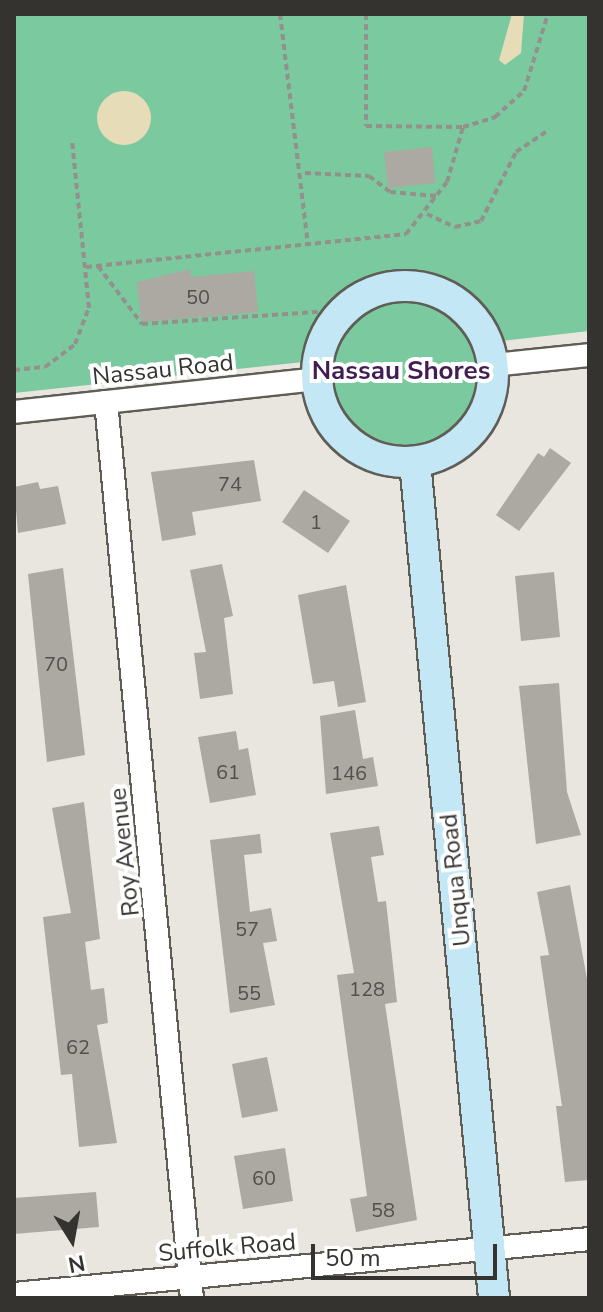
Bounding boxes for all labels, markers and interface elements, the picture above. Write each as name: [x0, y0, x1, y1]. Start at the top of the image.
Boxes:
house number: 50: [186, 285, 210, 309]
street label: Nassau Road: [91, 348, 235, 392]
district label: Nassau Shores: [312, 355, 490, 387]
house number: 74: [218, 472, 242, 496]
house number: 1: [310, 510, 322, 534]
house number: 70: [44, 652, 68, 676]
house number: 61: [216, 760, 240, 784]
house number: 146: [331, 761, 367, 785]
street label: Roy Avenue: [104, 786, 146, 918]
street label: Unqua Road: [435, 812, 477, 948]
house number: 57: [235, 917, 259, 941]
house number: 128: [349, 977, 385, 1001]
house number: 55: [237, 981, 261, 1005]
house number: 62: [66, 1035, 90, 1059]
house number: 60: [252, 1166, 276, 1190]
house number: 58: [371, 1198, 395, 1222]
north arrow: [32, 1200, 112, 1280]
street label: Suffolk Road: [157, 1228, 297, 1268]
scale bar: [315, 1228, 501, 1278]
text: 50 m: [325, 1242, 381, 1274]
text: N: [66, 1247, 88, 1280]

